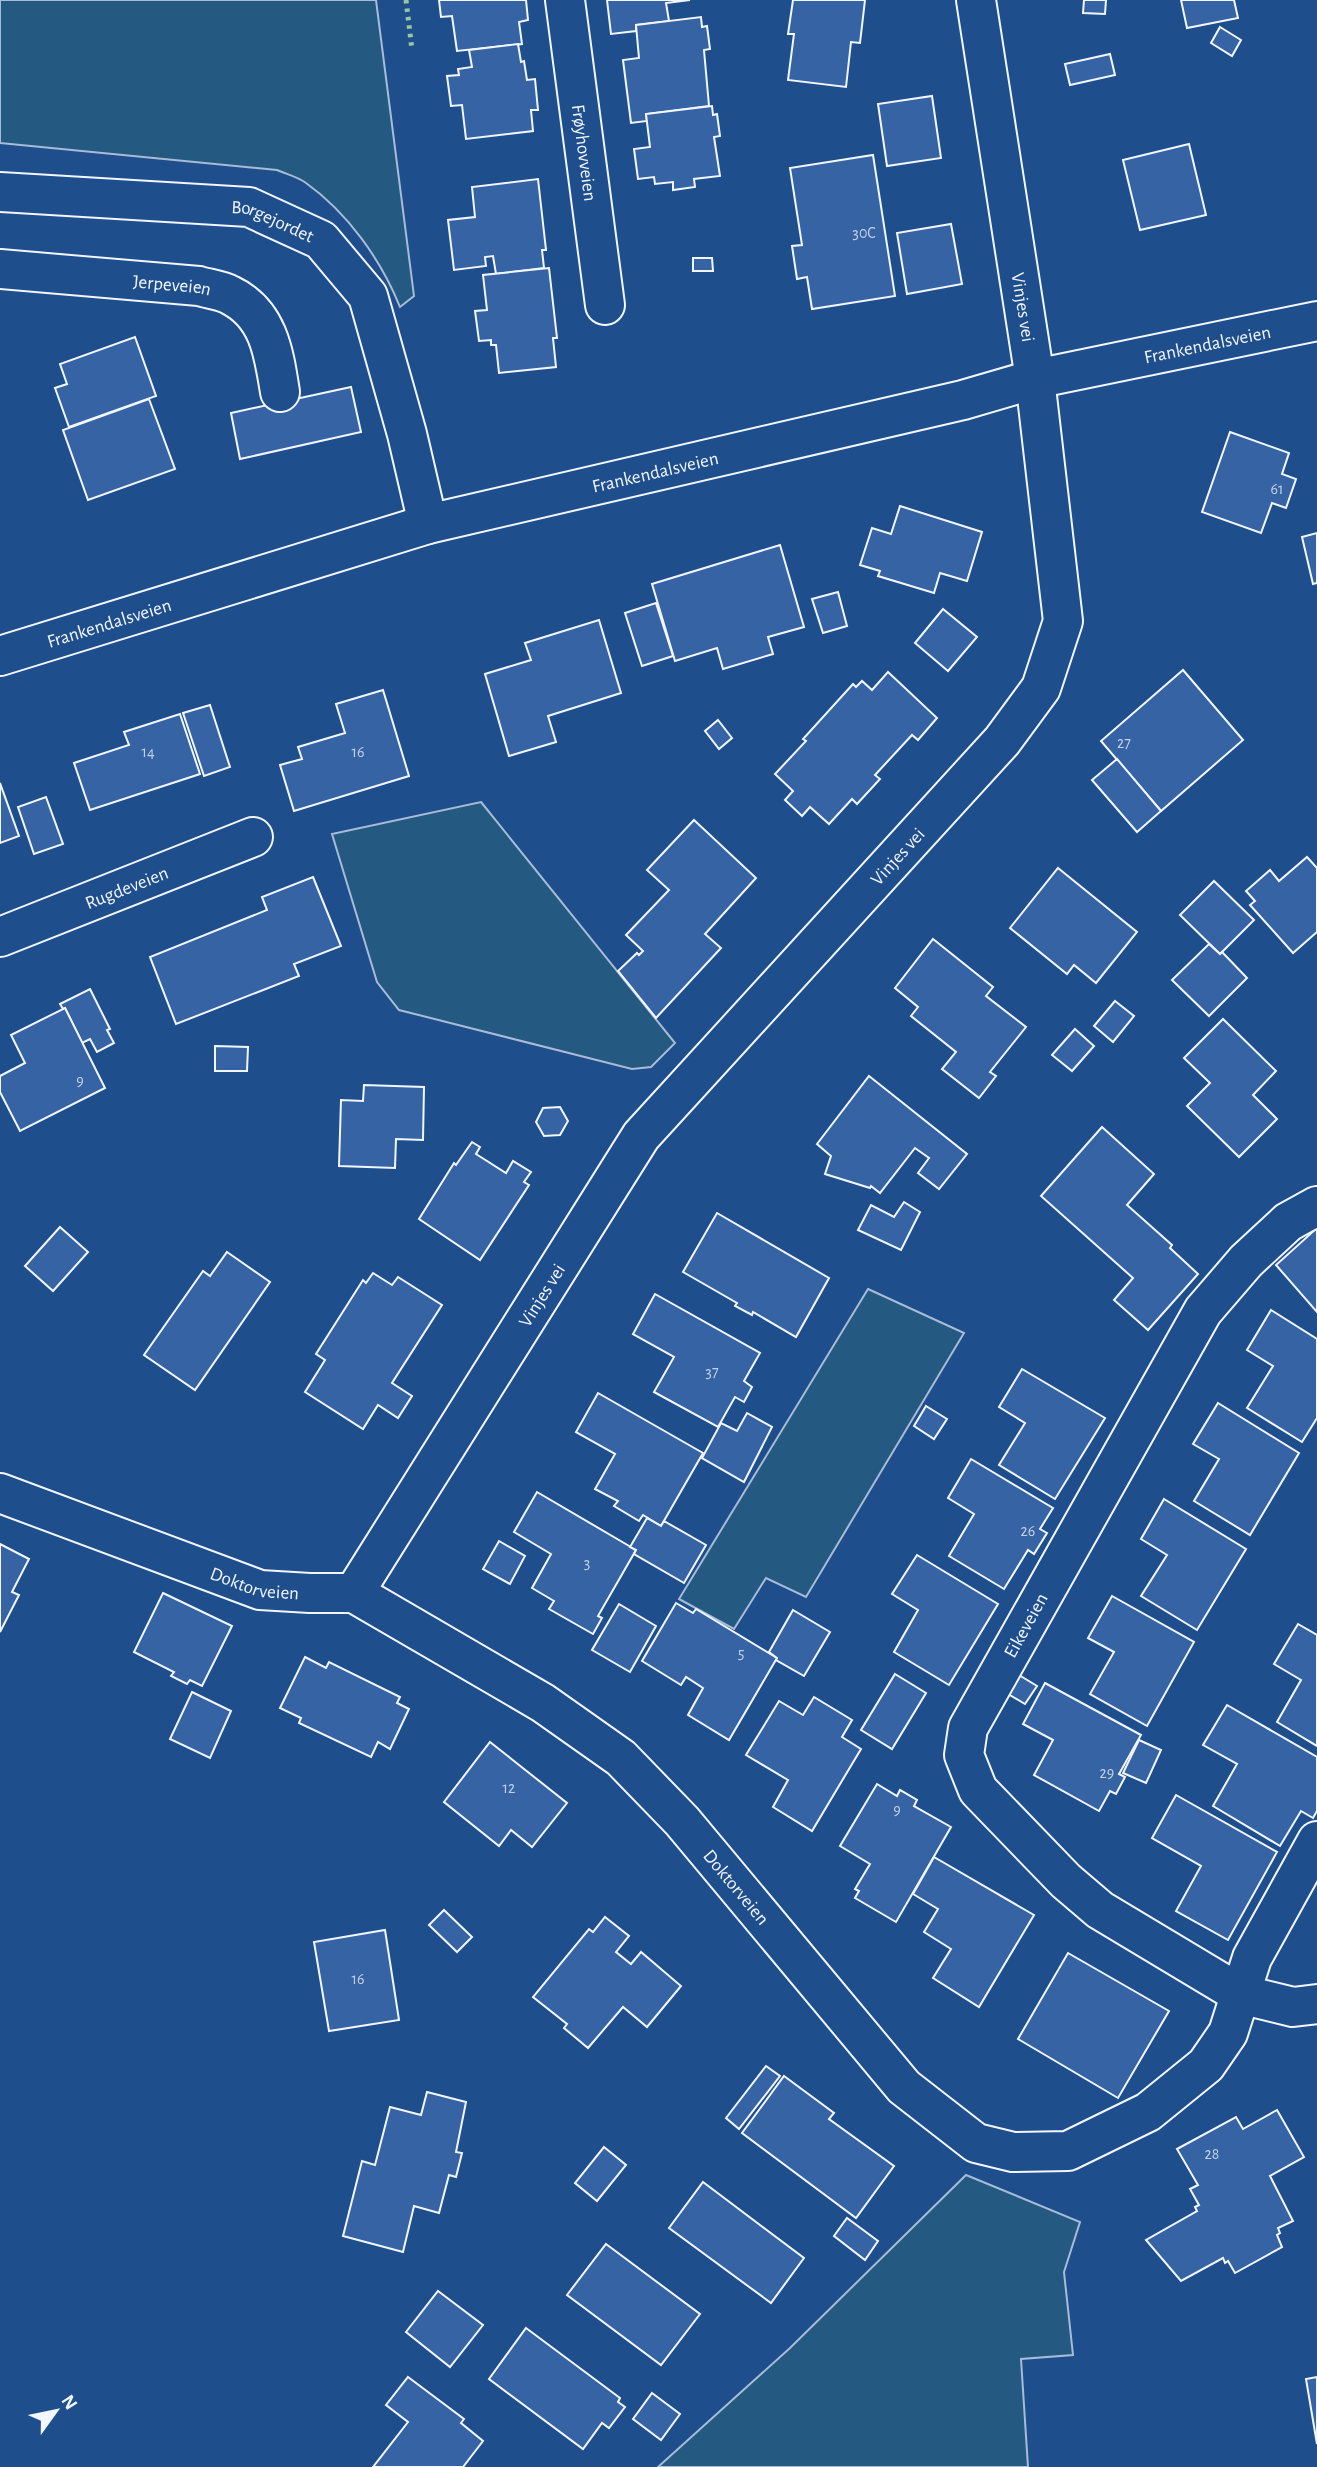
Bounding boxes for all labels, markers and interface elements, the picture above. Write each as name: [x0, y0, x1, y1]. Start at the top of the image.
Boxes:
street label: Frøyhovveien: [568, 103, 599, 203]
street label: Borgejordet: [231, 198, 317, 246]
house number: 30C: [852, 225, 876, 241]
street label: Vinjes vei: [1008, 271, 1037, 343]
street label: Jerpeveien: [132, 272, 213, 300]
street label: Frankendalsveien: [1143, 323, 1273, 367]
street label: Frankendalsveien: [590, 449, 720, 497]
house number: 61: [1270, 481, 1284, 497]
street label: Frankendalsveien: [45, 596, 174, 652]
house number: 27: [1117, 735, 1131, 751]
house number: 14: [141, 744, 155, 760]
house number: 16: [351, 744, 365, 760]
street label: Vinjes vei: [867, 825, 929, 889]
street label: Rugdeveien: [83, 863, 171, 913]
house number: 9: [76, 1073, 84, 1089]
street label: Vinjes vei: [516, 1261, 569, 1331]
house number: 37: [705, 1364, 719, 1380]
house number: 26: [1021, 1523, 1035, 1539]
house number: 3: [584, 1555, 590, 1571]
street label: Doktorveien: [207, 1564, 300, 1603]
street label: Eikeveien: [1001, 1590, 1052, 1661]
house number: 5: [738, 1645, 744, 1661]
house number: 29: [1100, 1765, 1114, 1781]
house number: 12: [503, 1780, 515, 1796]
house number: 9: [893, 1802, 901, 1818]
street label: Doktorveien: [699, 1847, 772, 1929]
house number: 16: [351, 1971, 365, 1987]
house number: 28: [1205, 2146, 1219, 2162]
north arrow: [21, 2376, 91, 2446]
text: N: [57, 2392, 81, 2413]

